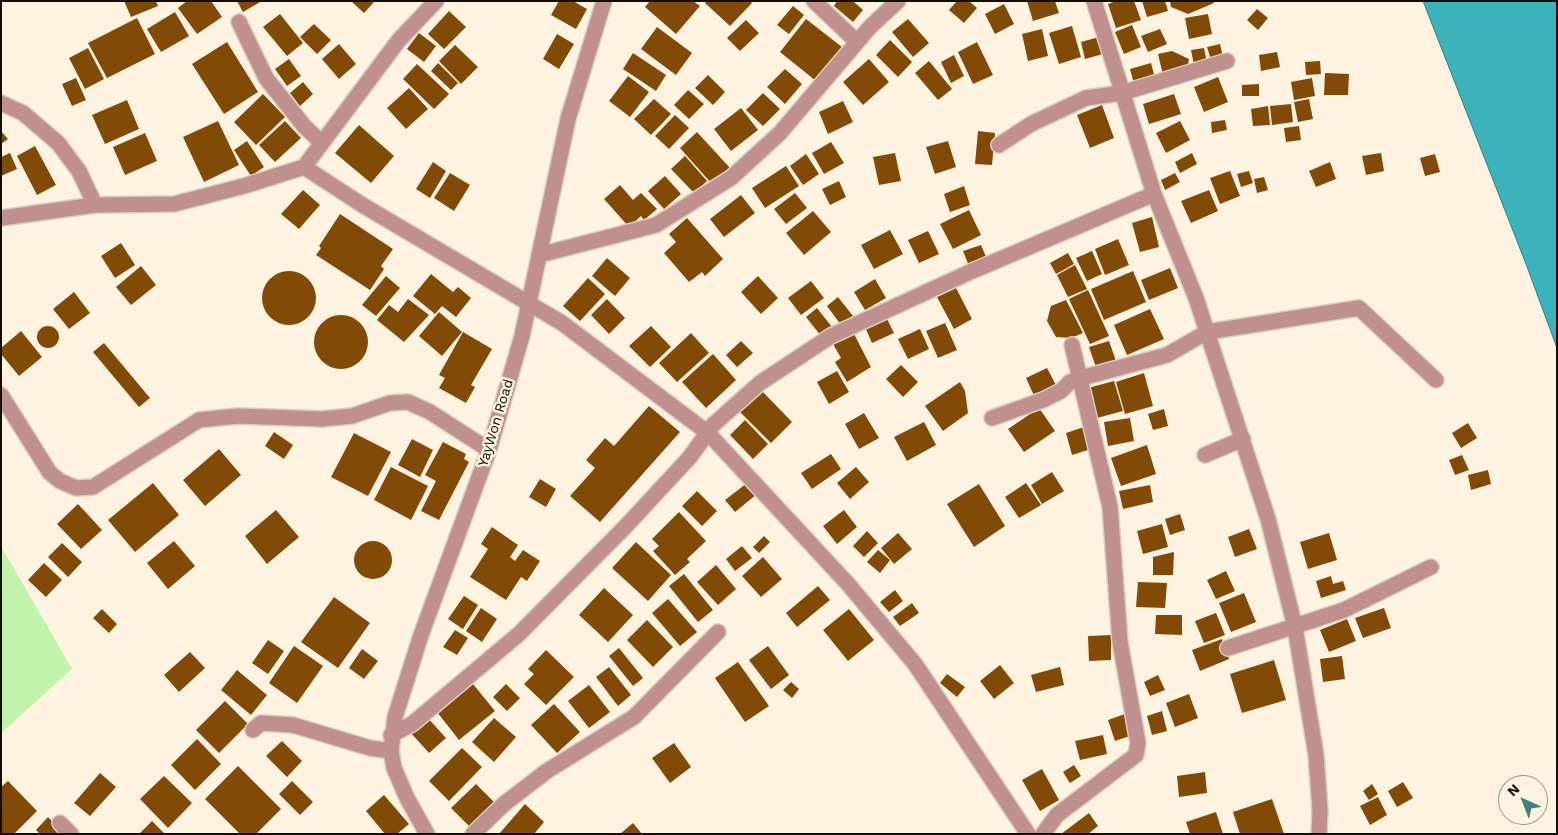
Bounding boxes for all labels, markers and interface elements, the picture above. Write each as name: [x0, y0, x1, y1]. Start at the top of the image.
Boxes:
street label: YayWon Road: [475, 377, 517, 469]
north arrow: [1498, 775, 1548, 825]
text: N: [1504, 781, 1523, 799]

